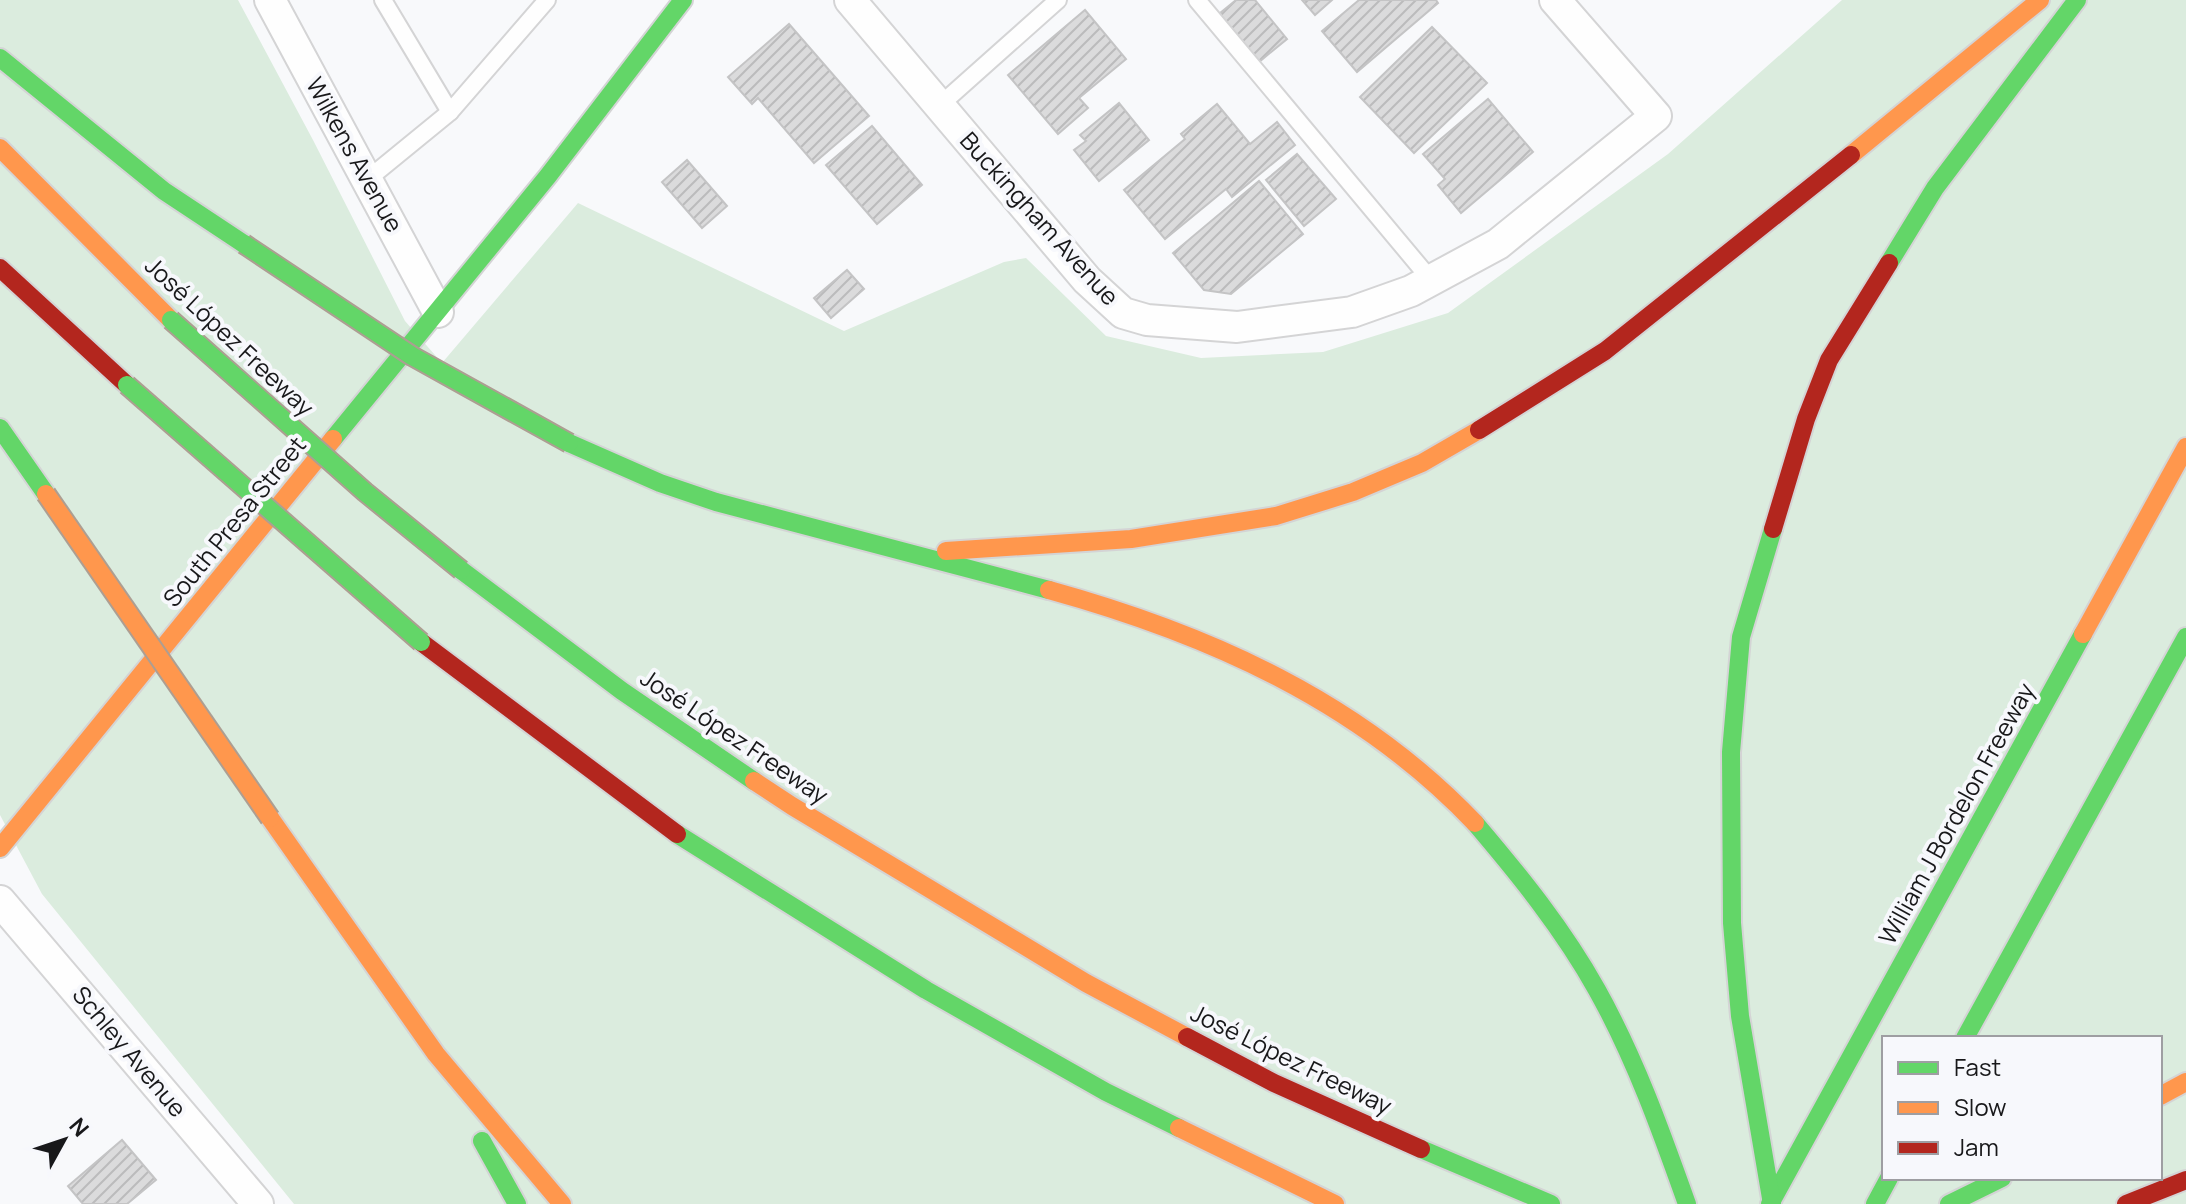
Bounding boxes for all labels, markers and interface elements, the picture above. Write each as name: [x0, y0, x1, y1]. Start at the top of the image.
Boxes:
street label: Wilkens Avenue: [299, 71, 412, 238]
street label: Buckingham Avenue: [953, 124, 1127, 312]
street label: José López Freeway: [138, 249, 322, 423]
street label: South Presa Street: [155, 429, 313, 613]
street label: José López Freeway: [634, 661, 835, 811]
street label: William J Bordelon Freeway: [1870, 676, 2042, 950]
street label: Schley Avenue: [66, 979, 195, 1123]
street label: José López Freeway: [1186, 996, 1398, 1122]
legend: [1882, 1036, 2162, 1180]
text: Fast: [1954, 1050, 2001, 1083]
text: Slow: [1954, 1090, 2007, 1123]
north arrow: [24, 1100, 104, 1180]
text: N: [63, 1111, 96, 1143]
text: Jam: [1954, 1130, 1999, 1163]

